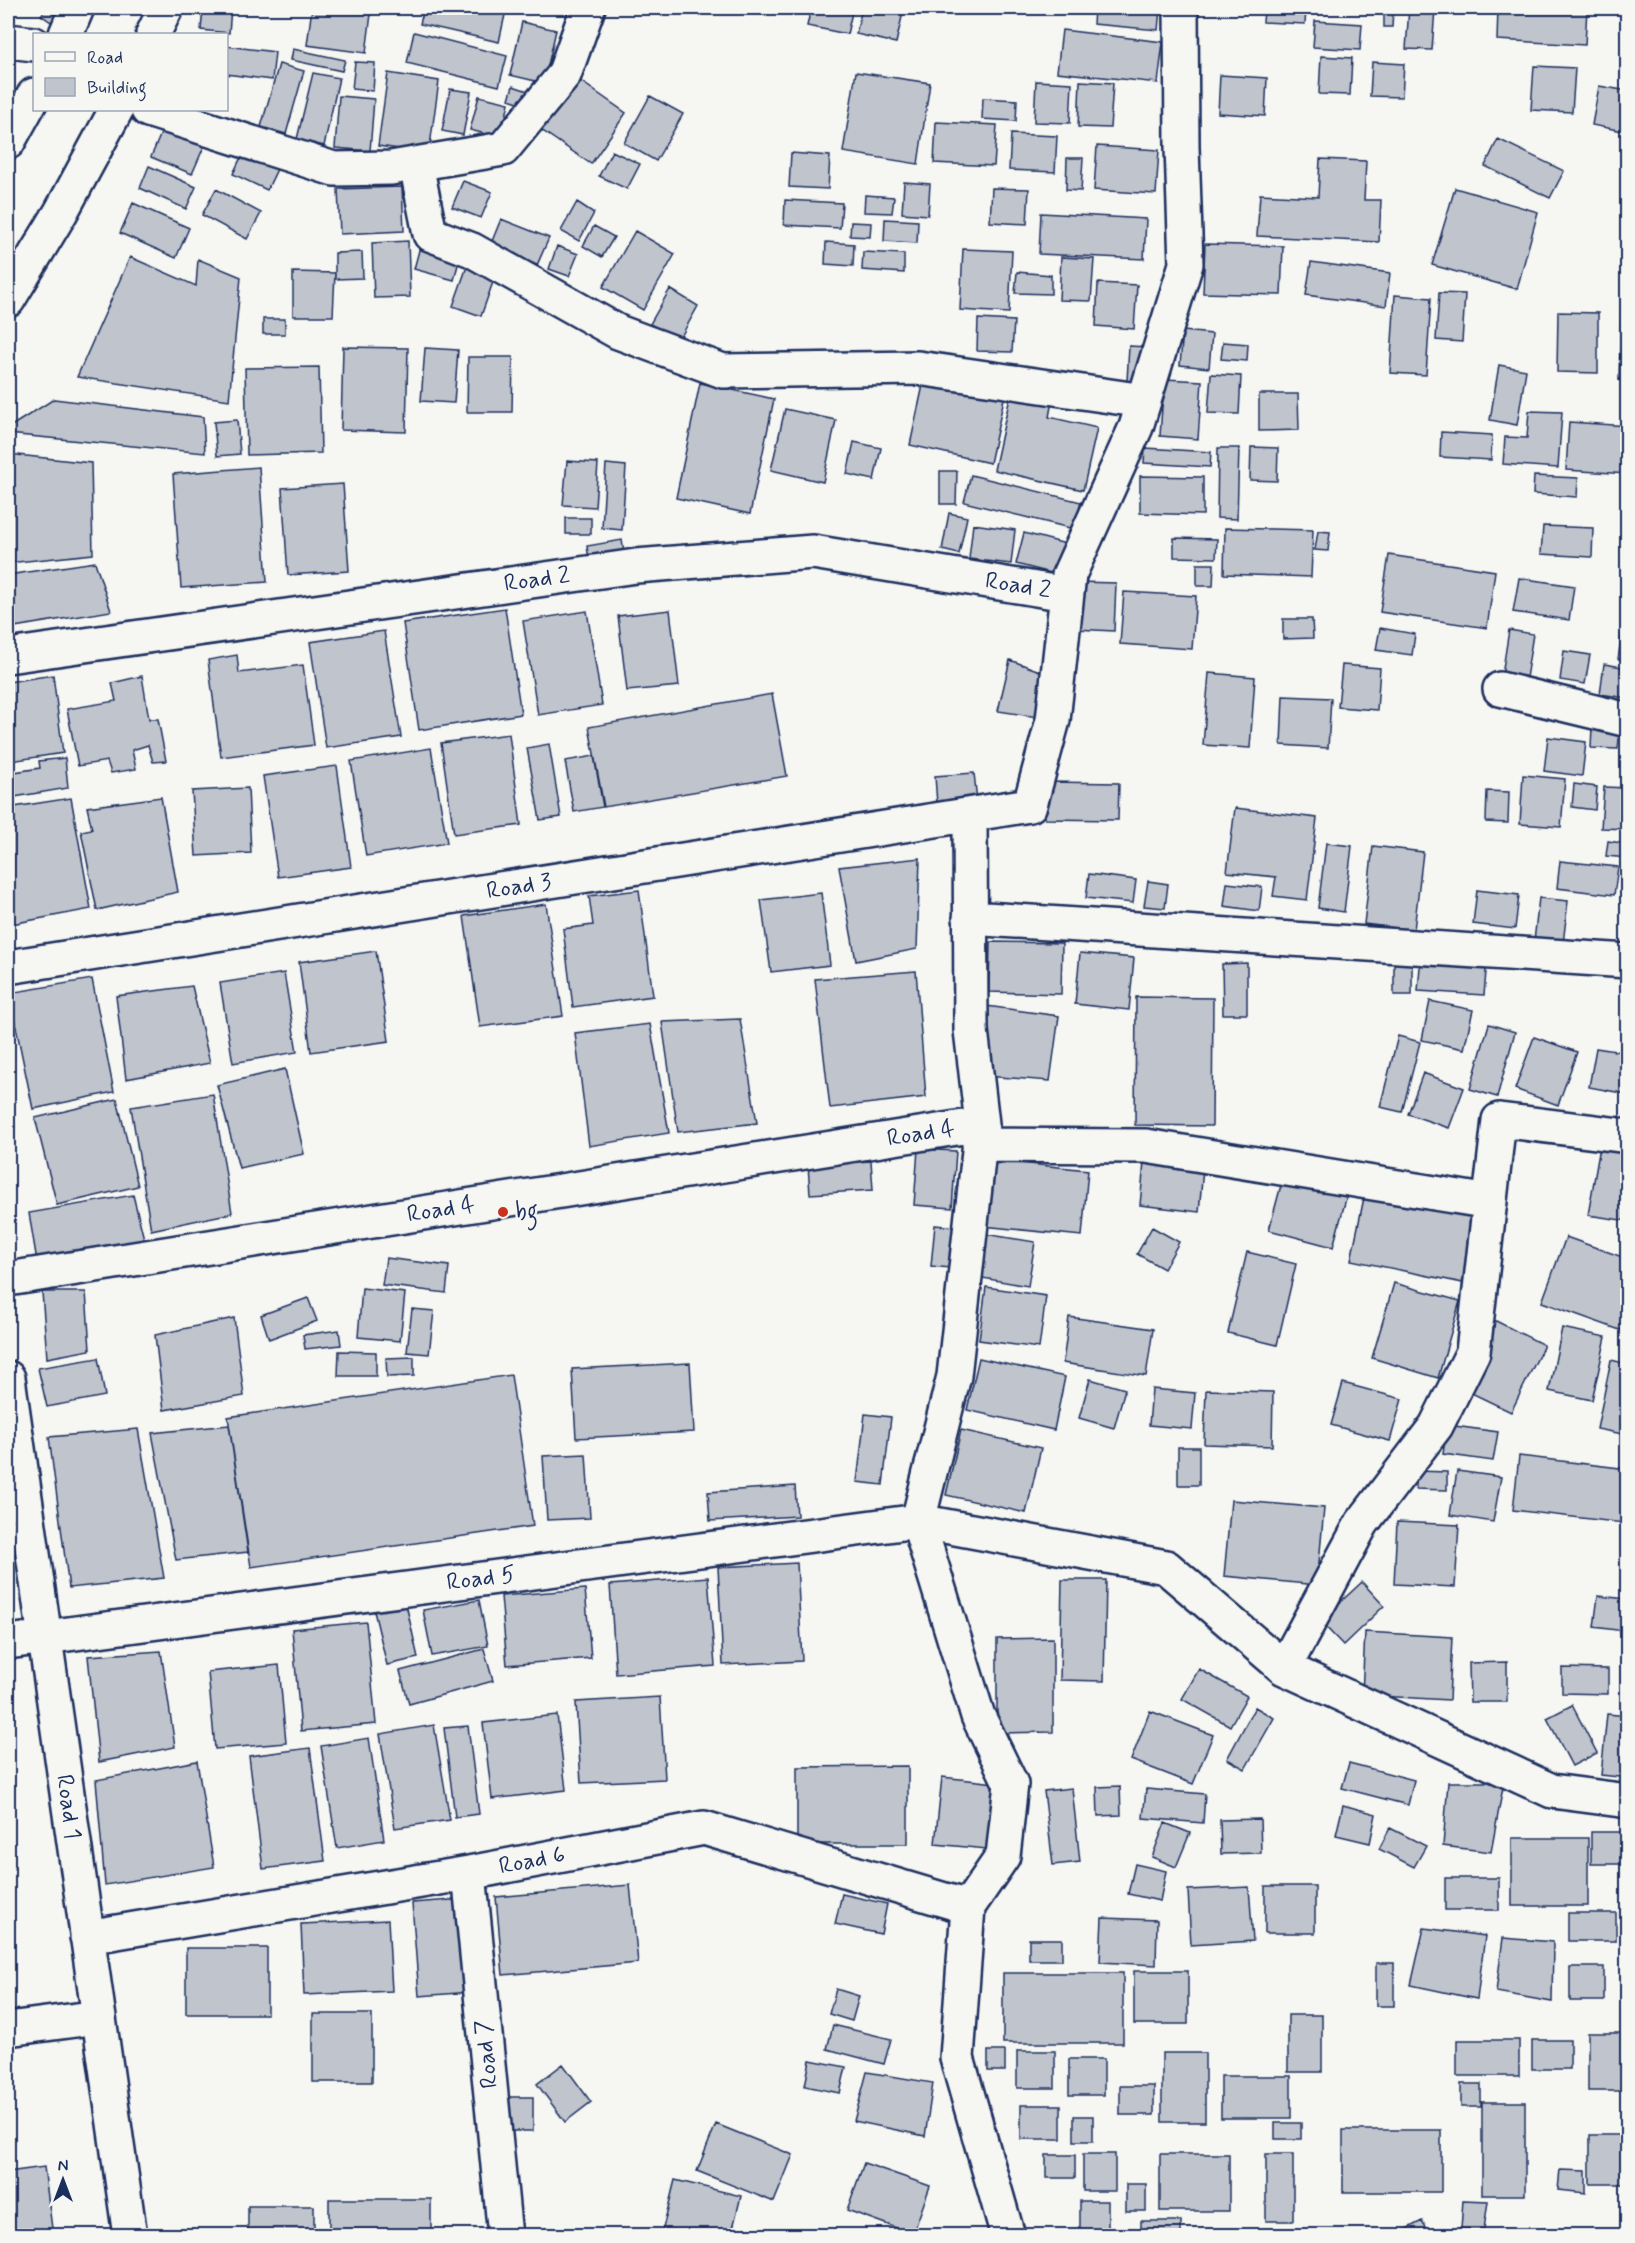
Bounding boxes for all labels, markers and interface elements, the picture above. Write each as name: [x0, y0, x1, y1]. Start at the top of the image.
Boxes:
legend: [33, 33, 228, 111]
text: Road: [87, 46, 123, 70]
text: Building: [87, 76, 147, 102]
street label: Road 2: [502, 560, 572, 600]
street label: Road 2: [983, 566, 1053, 607]
street label: Road 3: [484, 867, 554, 907]
street label: Road 4: [885, 1113, 957, 1155]
street label: Road 4: [405, 1189, 477, 1231]
place label: bg: [515, 1197, 538, 1231]
marker: bg: [496, 1205, 510, 1219]
street label: Road 5: [445, 1559, 517, 1599]
street label: Road 1: [48, 1773, 88, 1841]
street label: Road 6: [496, 1839, 568, 1883]
street label: Road 7: [468, 2018, 506, 2090]
north arrow: [33, 2150, 93, 2210]
text: N: [58, 2156, 68, 2177]

